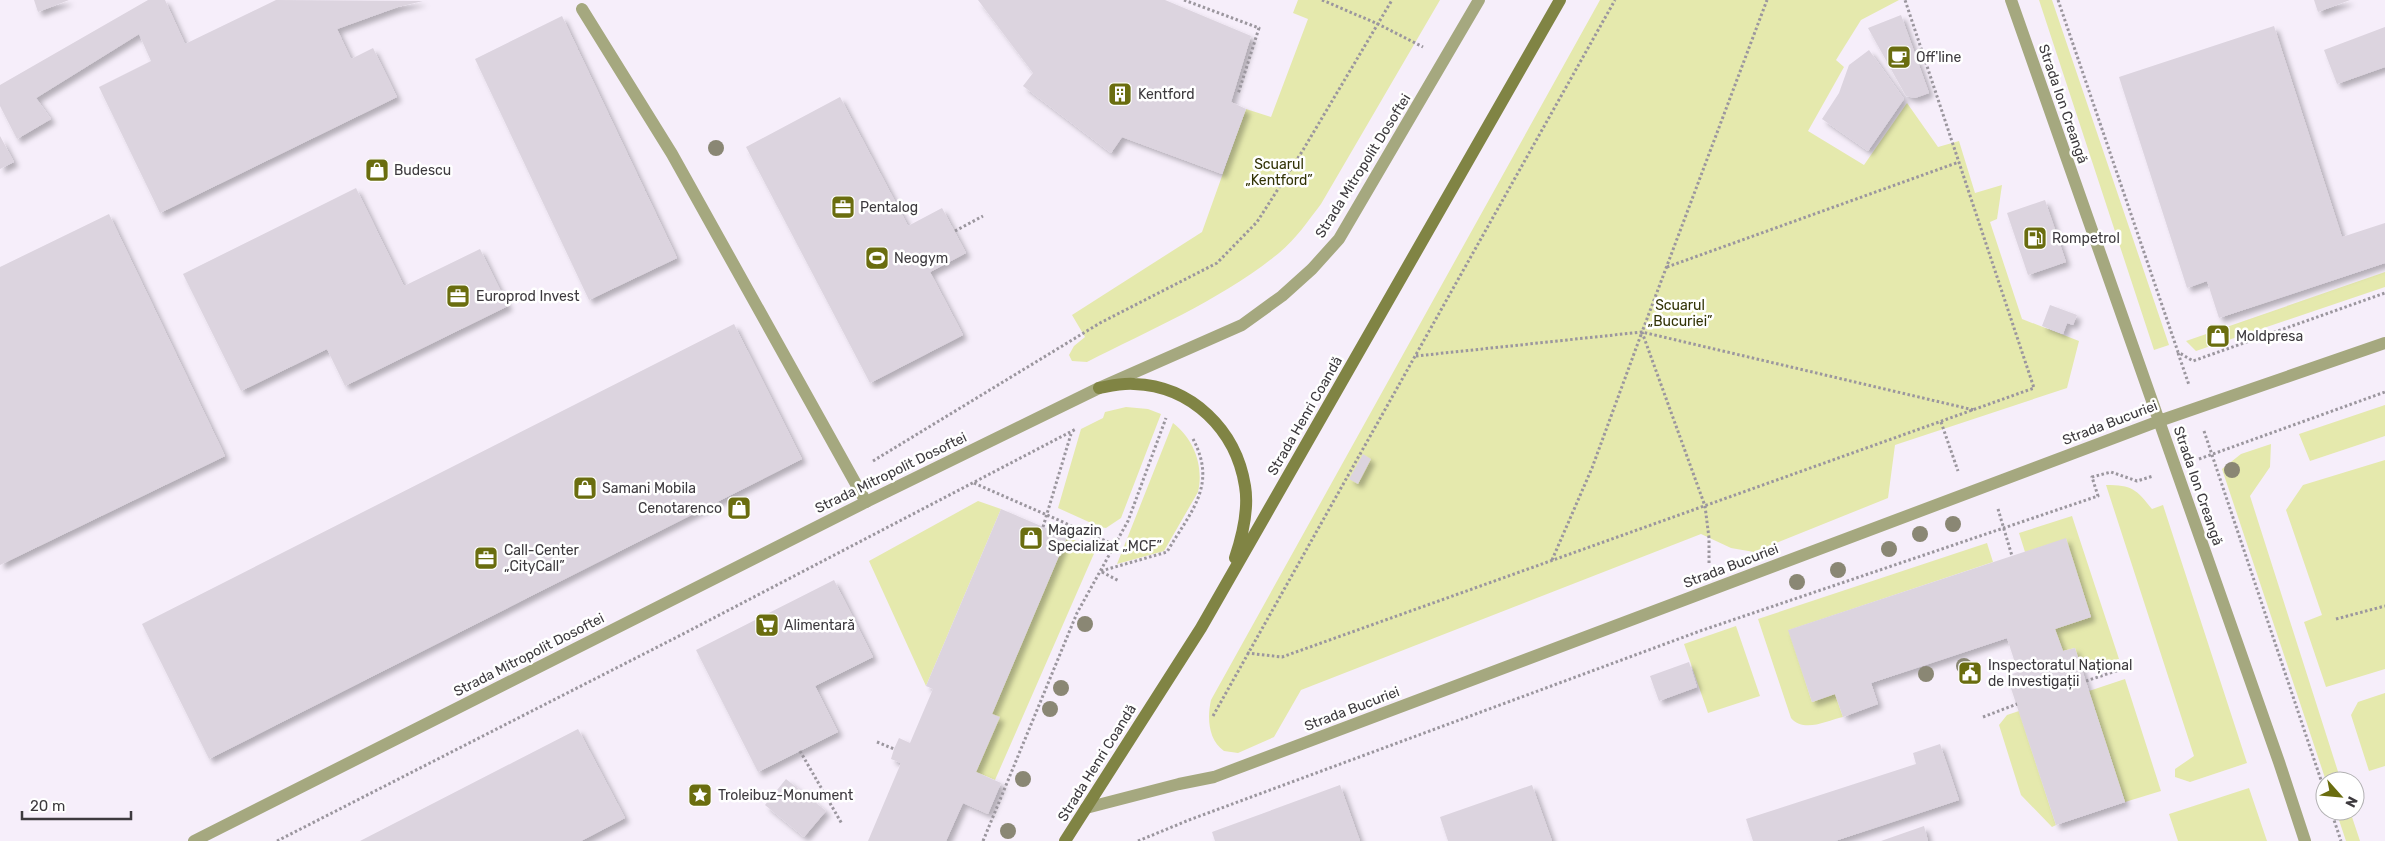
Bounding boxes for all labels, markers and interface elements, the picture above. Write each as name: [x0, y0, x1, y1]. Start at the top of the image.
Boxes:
street label: Strada Ion Creangă: [2035, 42, 2091, 166]
cafe icon: Off'line: [1886, 44, 1912, 70]
place label: Off'line: [1916, 49, 1961, 66]
building icon: Kentford: [1107, 81, 1133, 107]
place label: Kentford: [1138, 86, 1195, 103]
street label: Strada Mitropolit Dosoftei: [1312, 91, 1414, 241]
park label: Scuarul „Kentford”: [1245, 156, 1313, 189]
shop icon: Budescu: [364, 157, 390, 183]
place label: Budescu: [394, 162, 451, 179]
office icon: Pentalog: [830, 194, 856, 220]
place label: Pentalog: [860, 199, 918, 216]
fuel station icon: Rompetrol: [2022, 225, 2048, 251]
place label: Rompetrol: [2052, 230, 2120, 247]
sports icon: Neogym: [864, 245, 890, 271]
place label: Neogym: [894, 250, 948, 267]
office icon: Europrod Invest: [445, 283, 471, 309]
place label: Europrod Invest: [476, 288, 580, 305]
park label: Scuarul „Bucuriei”: [1648, 297, 1712, 330]
shop icon: Moldpresa: [2205, 323, 2231, 349]
place label: Moldpresa: [2236, 328, 2303, 345]
street label: Strada Henri Coandă: [1264, 353, 1346, 479]
street label: Strada Bucuriei: [2060, 397, 2160, 449]
street label: Strada Ion Creangă: [2170, 424, 2226, 548]
street label: Strada Mitropolit Dosoftei: [812, 429, 970, 517]
shop icon: Samani Mobila: [572, 475, 598, 501]
place label: Samani Mobila: [602, 480, 696, 497]
shop icon: Cenotarenco: [726, 495, 752, 521]
place label: Cenotarenco: [638, 500, 722, 517]
place label: Magazin Specializat „MCF”: [1048, 522, 1162, 555]
shop icon: Magazin Specializat „MCF”: [1018, 525, 1044, 551]
street label: Strada Bucuriei: [1681, 540, 1781, 592]
place label: Call-Center „CityCall”: [504, 542, 579, 575]
office icon: Call-Center „CityCall”: [473, 545, 499, 571]
street label: Strada Mitropolit Dosoftei: [451, 610, 607, 700]
supermarket icon: Alimentară: [754, 612, 780, 638]
place label: Alimentară: [784, 617, 855, 634]
place label: Inspectoratul Național de Investigații: [1988, 657, 2132, 690]
public building icon: Inspectoratul Național de Investigații: [1957, 660, 1983, 686]
street label: Strada Bucuriei: [1302, 683, 1402, 735]
street label: Strada Henri Coandă: [1054, 701, 1140, 825]
north arrow: [2315, 771, 2365, 821]
place icon: Troleibuz-Monument: [687, 782, 713, 808]
place label: Troleibuz-Monument: [718, 787, 854, 804]
scale bar: [22, 788, 131, 820]
text: N: [2341, 793, 2361, 810]
text: 20 m: [30, 797, 65, 815]

